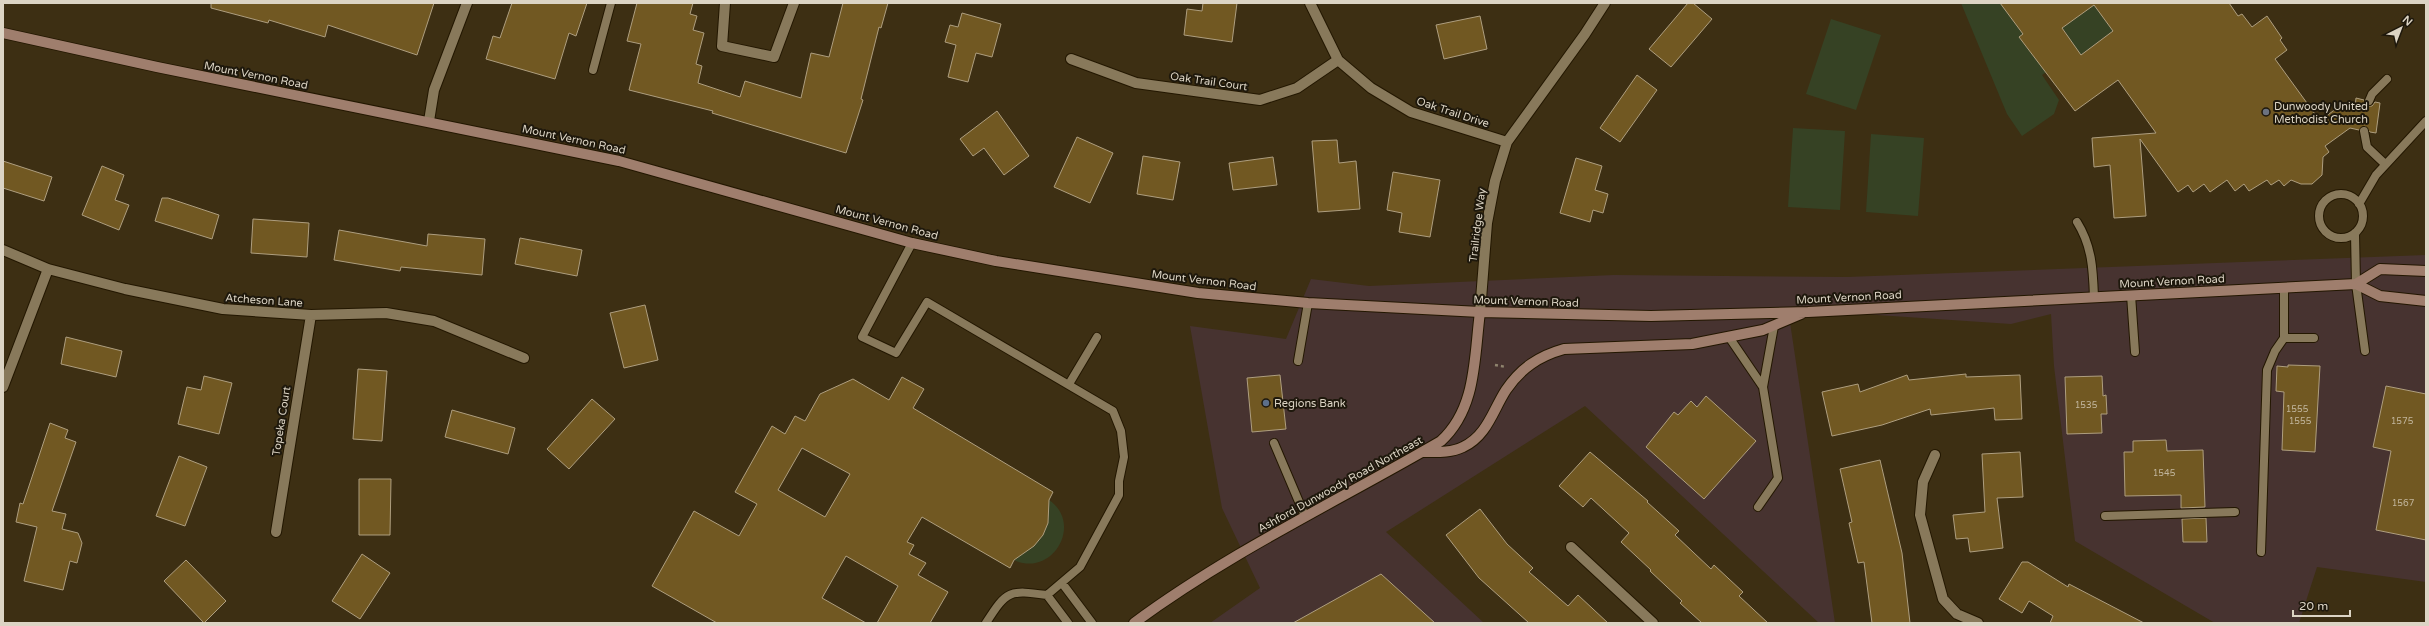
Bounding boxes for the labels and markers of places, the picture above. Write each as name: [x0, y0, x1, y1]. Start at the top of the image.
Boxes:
place label: Dunwoody United Methodist Church: [2274, 100, 2368, 126]
marker: Dunwoody United Methodist Church: [2261, 107, 2271, 117]
place label: Regions Bank: [1274, 397, 1346, 410]
marker: Regions Bank: [1261, 398, 1271, 408]

